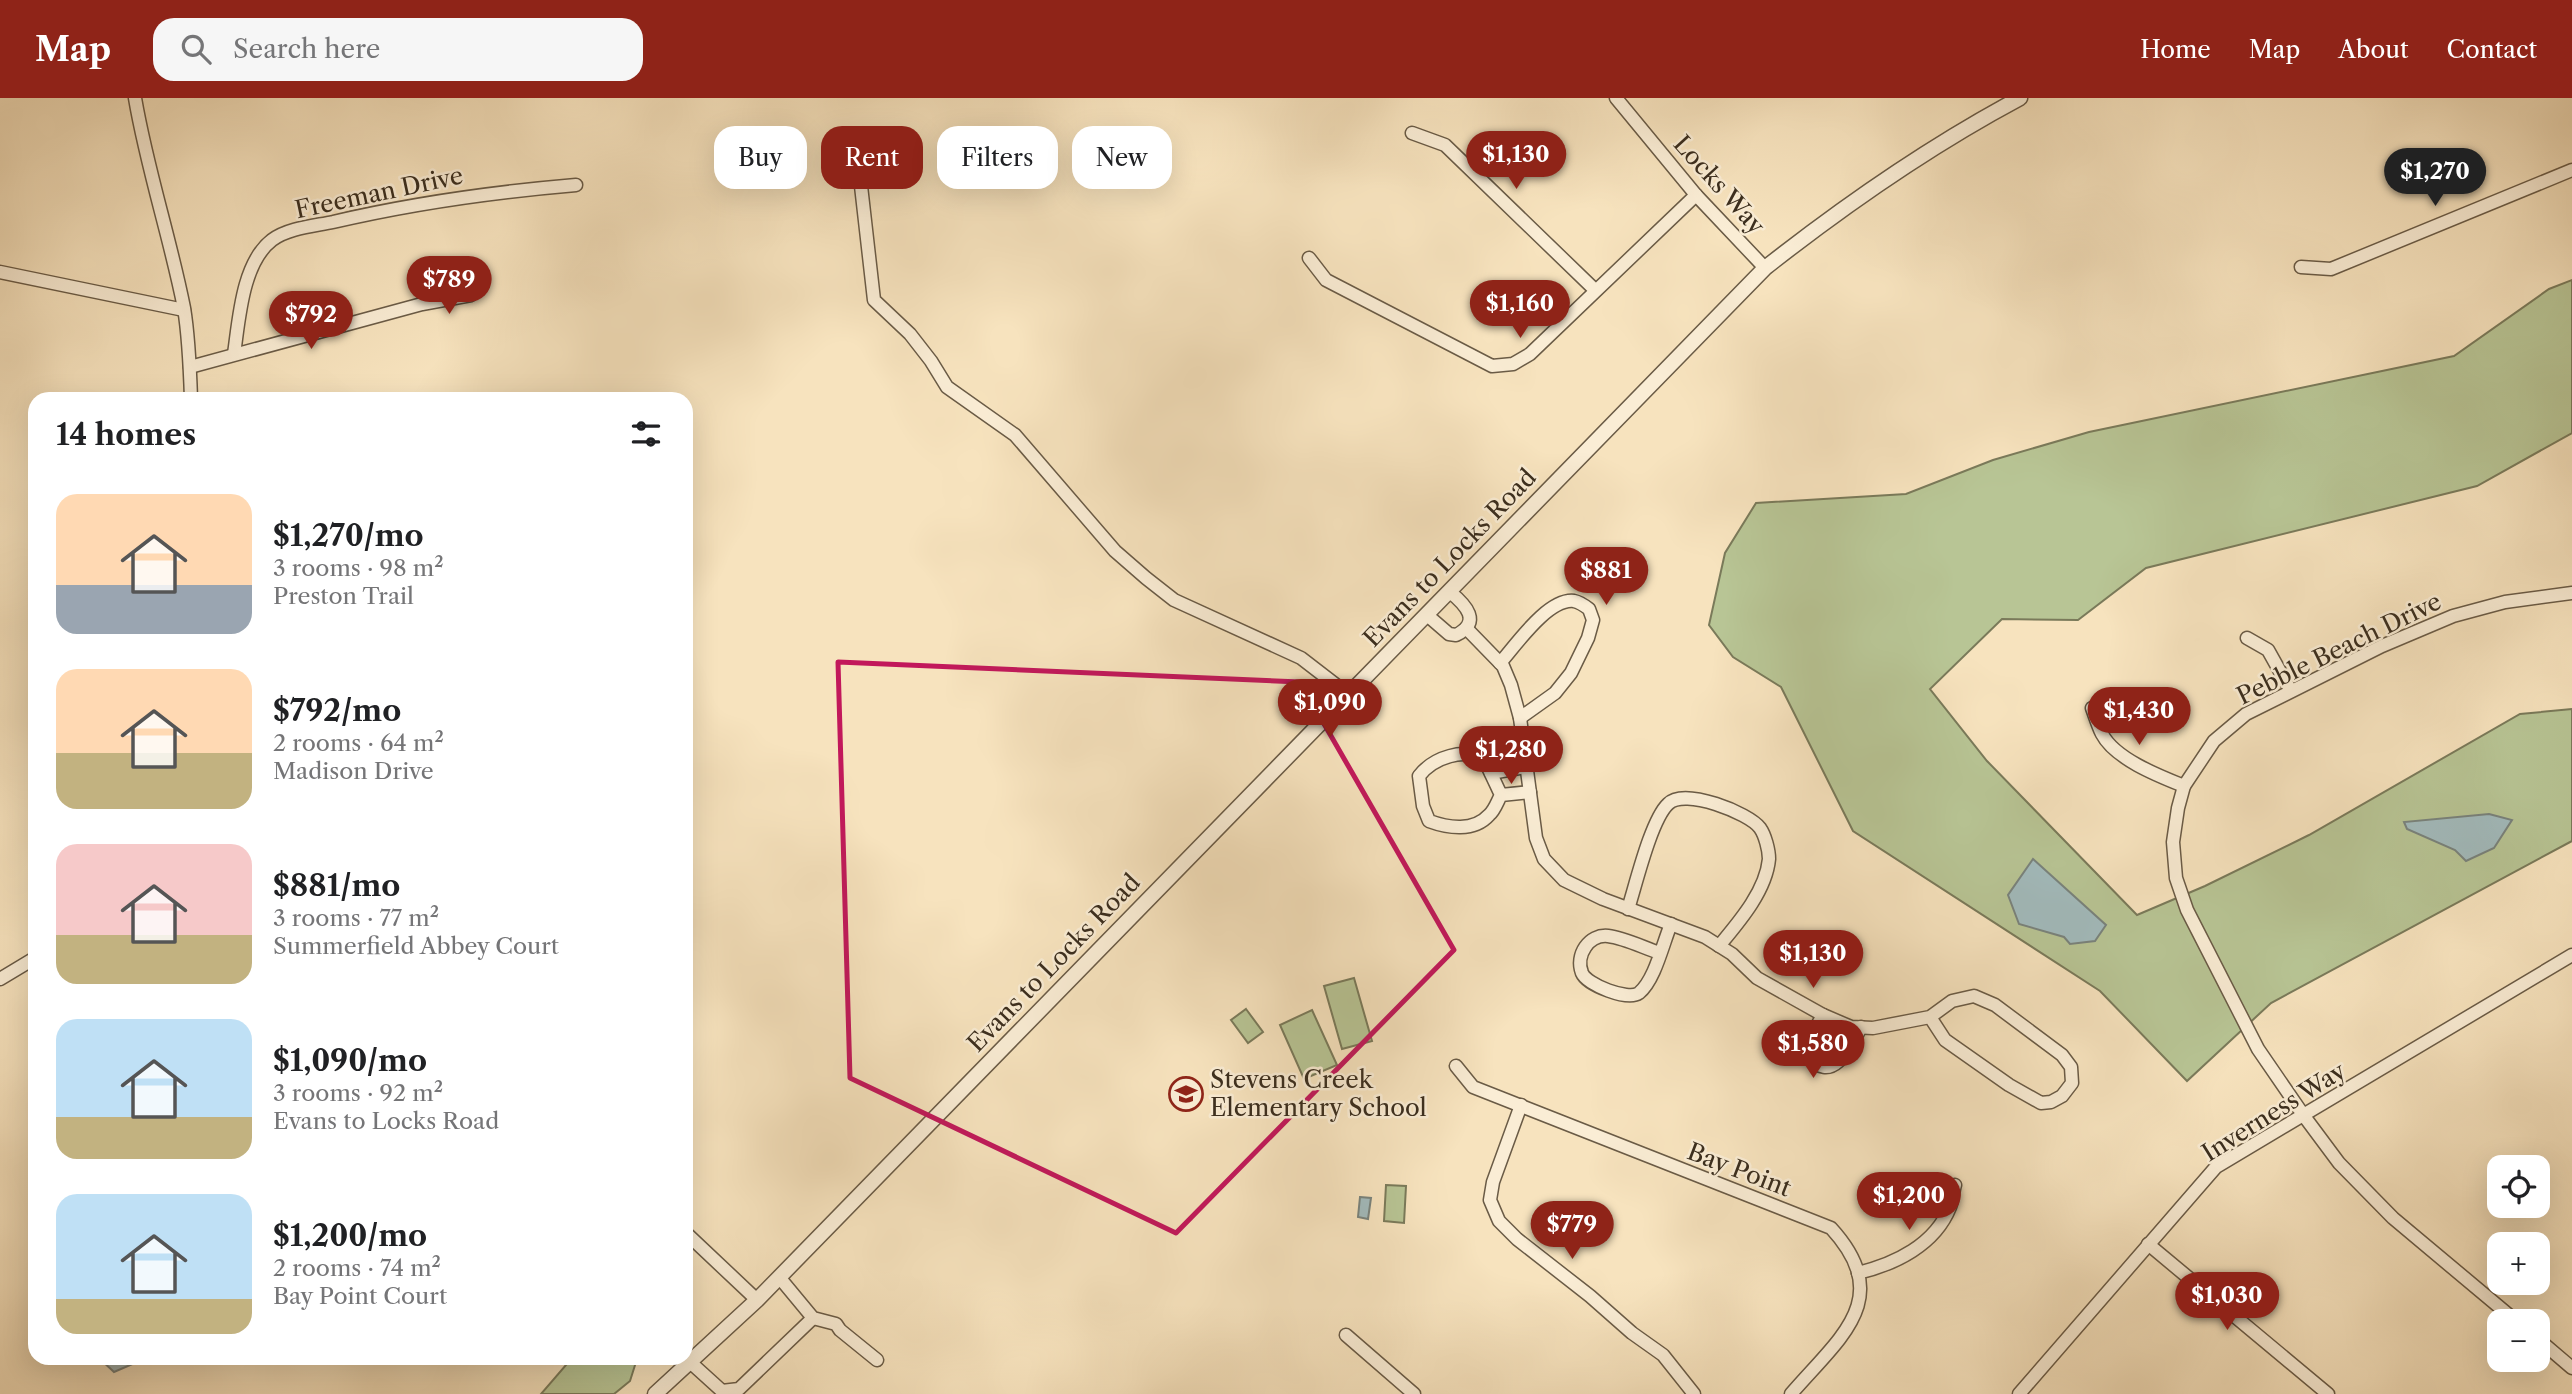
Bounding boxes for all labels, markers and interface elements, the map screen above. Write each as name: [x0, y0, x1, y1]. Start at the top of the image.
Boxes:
search box: [153, 18, 643, 81]
text: Map: [35, 29, 111, 70]
icon: search: [177, 30, 215, 68]
text: Search here: [233, 33, 380, 65]
text: Home: [2140, 35, 2211, 64]
text: Map: [2249, 35, 2300, 64]
text: About: [2338, 35, 2409, 64]
text: Contact: [2447, 35, 2537, 64]
chip: Buy: [714, 126, 807, 189]
chip: Rent: [821, 126, 923, 189]
chip: Filters: [937, 126, 1058, 189]
chip: New: [1072, 126, 1172, 189]
street label: Locks Way: [1668, 129, 1772, 240]
pin: $1,130: [1459, 132, 1573, 191]
text: $1,130: [1482, 140, 1550, 168]
pin: $1,270: [2378, 148, 2492, 208]
text: $1,270: [2400, 157, 2470, 185]
street label: Freeman Drive: [292, 161, 466, 224]
pin: $789: [408, 256, 490, 316]
text: $789: [423, 265, 475, 293]
pin: $1,160: [1463, 280, 1577, 340]
text: $1,160: [1486, 289, 1554, 317]
pin: $792: [270, 292, 352, 351]
text: $792: [285, 300, 337, 328]
icon: filters: [627, 415, 665, 453]
text: 14 homes: [56, 416, 196, 453]
street label: Evans to Locks Road: [1357, 462, 1542, 653]
text: $1,270/mo: [273, 517, 424, 554]
icon: home: [112, 522, 196, 606]
pin: $881: [1565, 547, 1647, 607]
text: 3 rooms · 98 m²: [273, 554, 444, 582]
text: $881: [1580, 556, 1632, 584]
text: Preston Trail: [273, 582, 414, 610]
street label: Pebble Beach Drive: [2232, 586, 2446, 711]
pin: $1,090: [1273, 680, 1387, 739]
text: $1,090: [1294, 688, 1366, 716]
pin: $1,430: [2082, 688, 2196, 747]
text: $792/mo: [273, 692, 401, 729]
text: $1,430: [2104, 696, 2174, 724]
icon: home: [112, 697, 196, 781]
pin: $1,280: [1454, 726, 1568, 786]
text: 2 rooms · 64 m²: [273, 729, 444, 757]
text: $1,280: [1475, 735, 1547, 763]
text: Madison Drive: [273, 757, 434, 785]
text: $881/mo: [273, 867, 400, 904]
street label: Evans to Locks Road: [961, 867, 1146, 1058]
icon: home: [112, 872, 196, 956]
text: 3 rooms · 77 m²: [273, 904, 439, 932]
pin: $1,130: [1756, 930, 1870, 990]
text: Summerfield Abbey Court: [273, 932, 559, 960]
text: $1,130: [1779, 939, 1847, 967]
pin: $1,580: [1756, 1020, 1870, 1080]
text: $1,580: [1777, 1029, 1849, 1057]
text: $1,090/mo: [273, 1042, 427, 1079]
icon: home: [112, 1047, 196, 1131]
street label: Inverness Way: [2197, 1056, 2351, 1167]
place label: Stevens Creek Elementary School: [1210, 1065, 1427, 1122]
school or university icon: Stevens Creek Elementary School: [1167, 1075, 1205, 1113]
text: 3 rooms · 92 m²: [273, 1079, 443, 1107]
text: Evans to Locks Road: [273, 1107, 499, 1135]
street label: Bay Point: [1683, 1137, 1796, 1203]
map controls: [2487, 1155, 2550, 1372]
button: locate: [2487, 1155, 2550, 1218]
pin: $1,200: [1852, 1172, 1966, 1232]
text: $1,200: [1873, 1181, 1945, 1209]
pin: $779: [1531, 1202, 1613, 1261]
text: $779: [1547, 1210, 1597, 1238]
text: $1,200/mo: [273, 1217, 427, 1254]
icon: home: [112, 1222, 196, 1306]
button: +: [2487, 1232, 2550, 1295]
text: 2 rooms · 74 m²: [273, 1254, 441, 1282]
pin: $1,030: [2170, 1272, 2284, 1332]
text: $1,030: [2191, 1281, 2263, 1309]
text: Bay Point Court: [273, 1282, 447, 1310]
button: −: [2487, 1309, 2550, 1372]

